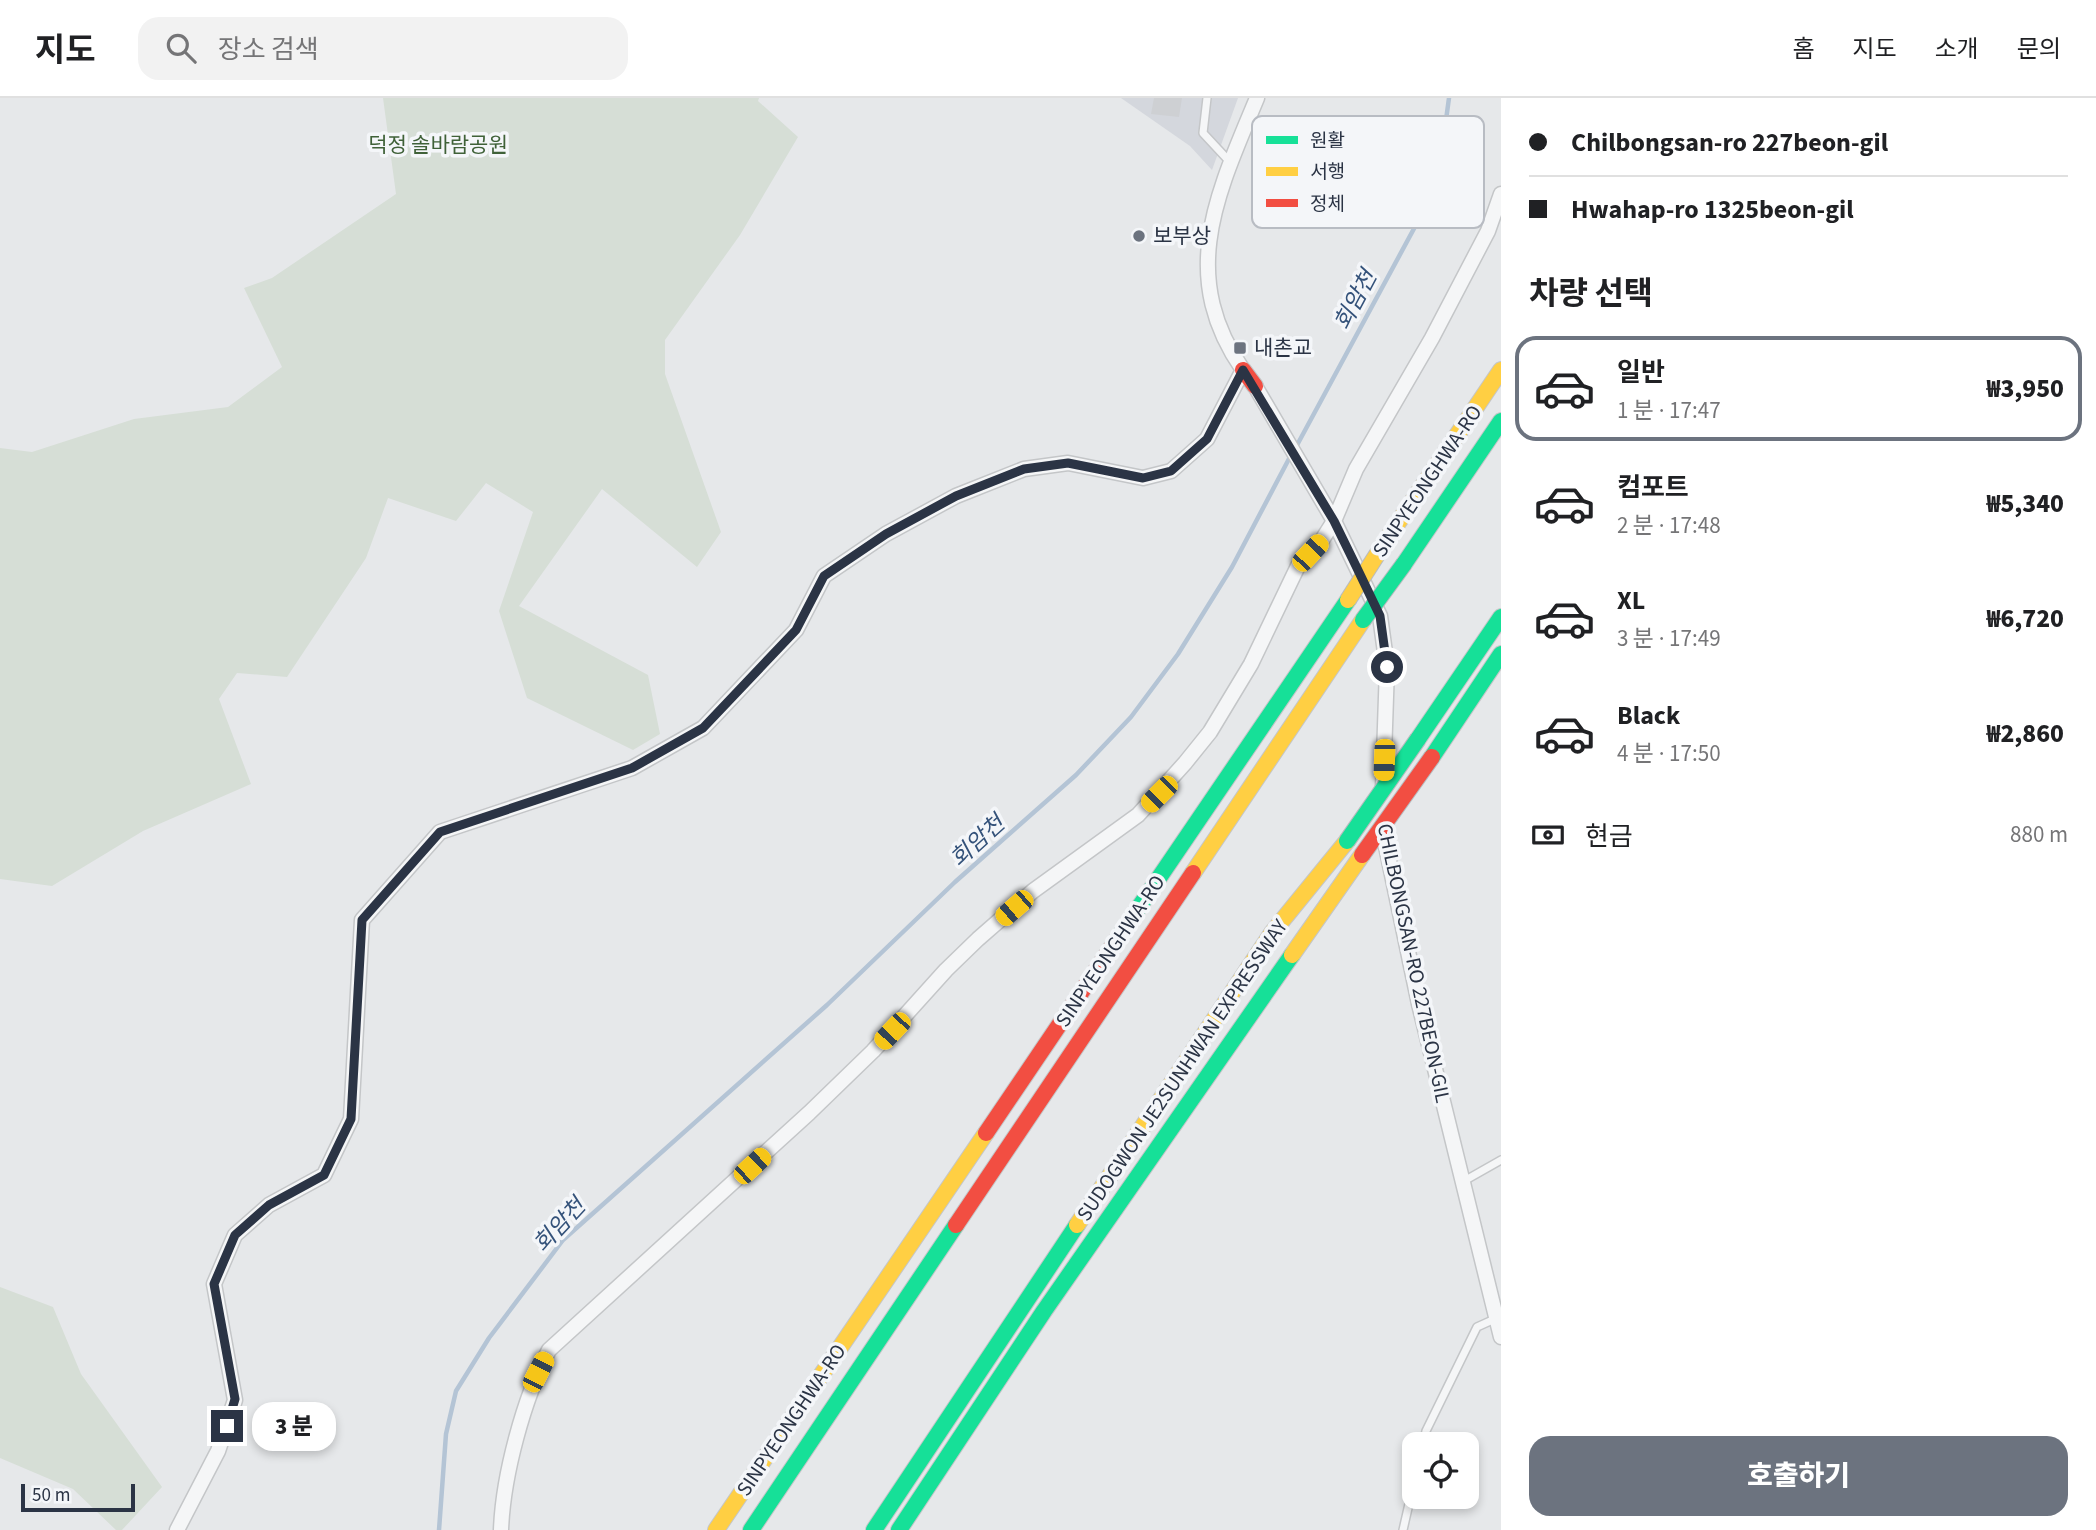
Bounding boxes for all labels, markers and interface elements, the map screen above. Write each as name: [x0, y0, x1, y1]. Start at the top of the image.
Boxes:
search box: [138, 17, 628, 80]
text: 지도: [35, 27, 96, 74]
icon: search: [162, 29, 200, 67]
text: 장소 검색: [218, 31, 319, 68]
text: 홈: [1792, 32, 1814, 67]
text: 지도: [1852, 32, 1897, 67]
text: 소개: [1935, 32, 1979, 67]
text: 문의: [2017, 32, 2061, 67]
legend: [1252, 116, 1484, 228]
text: Chilbongsan-ro 227beon-gil: [1571, 124, 1888, 161]
text: 원활: [1310, 128, 1345, 155]
park label: 덕정 솔바람공원: [368, 130, 508, 160]
text: 서행: [1310, 159, 1345, 186]
text: 정체: [1310, 191, 1345, 218]
text: Hwahap-ro 1325beon-gil: [1571, 191, 1854, 228]
place label: 보부상: [1153, 221, 1211, 251]
marker: 보부상: [1131, 228, 1147, 244]
water label: 회암천: [1326, 262, 1386, 336]
text: 차량 선택: [1529, 271, 1653, 317]
place label: 내촌교: [1254, 333, 1312, 363]
marker: 내촌교: [1232, 340, 1248, 356]
text: 일반: [1617, 354, 1665, 391]
icon: car: [1533, 357, 1596, 420]
text: ₩3,950: [1987, 370, 2064, 407]
text: 1 분 · 17:47: [1617, 394, 1721, 427]
street label: SINPYEONGHWA-RO: [1365, 399, 1489, 563]
text: 컴포트: [1617, 469, 1689, 506]
icon: car: [1533, 472, 1596, 535]
text: ₩5,340: [1987, 485, 2064, 522]
text: 2 분 · 17:48: [1617, 509, 1721, 542]
car: [1288, 530, 1333, 576]
text: XL: [1617, 582, 1645, 619]
icon: car: [1533, 587, 1596, 650]
text: ₩6,720: [1987, 600, 2064, 637]
text: 3 분 · 17:49: [1617, 622, 1721, 655]
route start: [1371, 651, 1403, 683]
text: Black: [1617, 697, 1680, 734]
icon: car: [1533, 702, 1596, 765]
text: ₩2,860: [1987, 715, 2064, 752]
text: 4 분 · 17:50: [1617, 737, 1721, 770]
car: [1373, 739, 1396, 781]
car: [1137, 772, 1182, 816]
water label: 회암천: [943, 806, 1014, 875]
icon: cash: [1529, 816, 1567, 854]
text: 현금: [1585, 818, 1633, 855]
text: 880 m: [2010, 818, 2068, 851]
street label: CHILBONGSAN-RO 227BEON-GIL: [1370, 821, 1458, 1105]
street label: SINPYEONGHWA-RO: [1048, 869, 1172, 1033]
car: [992, 886, 1037, 930]
street label: SUDOGWON JE2SUNHWAN EXPRESSWAY: [1069, 912, 1295, 1227]
car: [870, 1008, 915, 1054]
car: [730, 1144, 775, 1188]
water label: 회암천: [526, 1189, 595, 1260]
street label: SINPYEONGHWA-RO: [729, 1338, 853, 1502]
car: [520, 1349, 557, 1395]
callout: 3 분: [252, 1402, 336, 1450]
route end: [211, 1410, 243, 1442]
text: 3 분: [275, 1410, 313, 1443]
map controls: [1402, 1432, 1479, 1509]
button: locate: [1402, 1432, 1479, 1509]
button: 호출하기: [1529, 1436, 2068, 1516]
scale bar: [21, 1481, 135, 1513]
text: 50 m: [32, 1482, 70, 1509]

